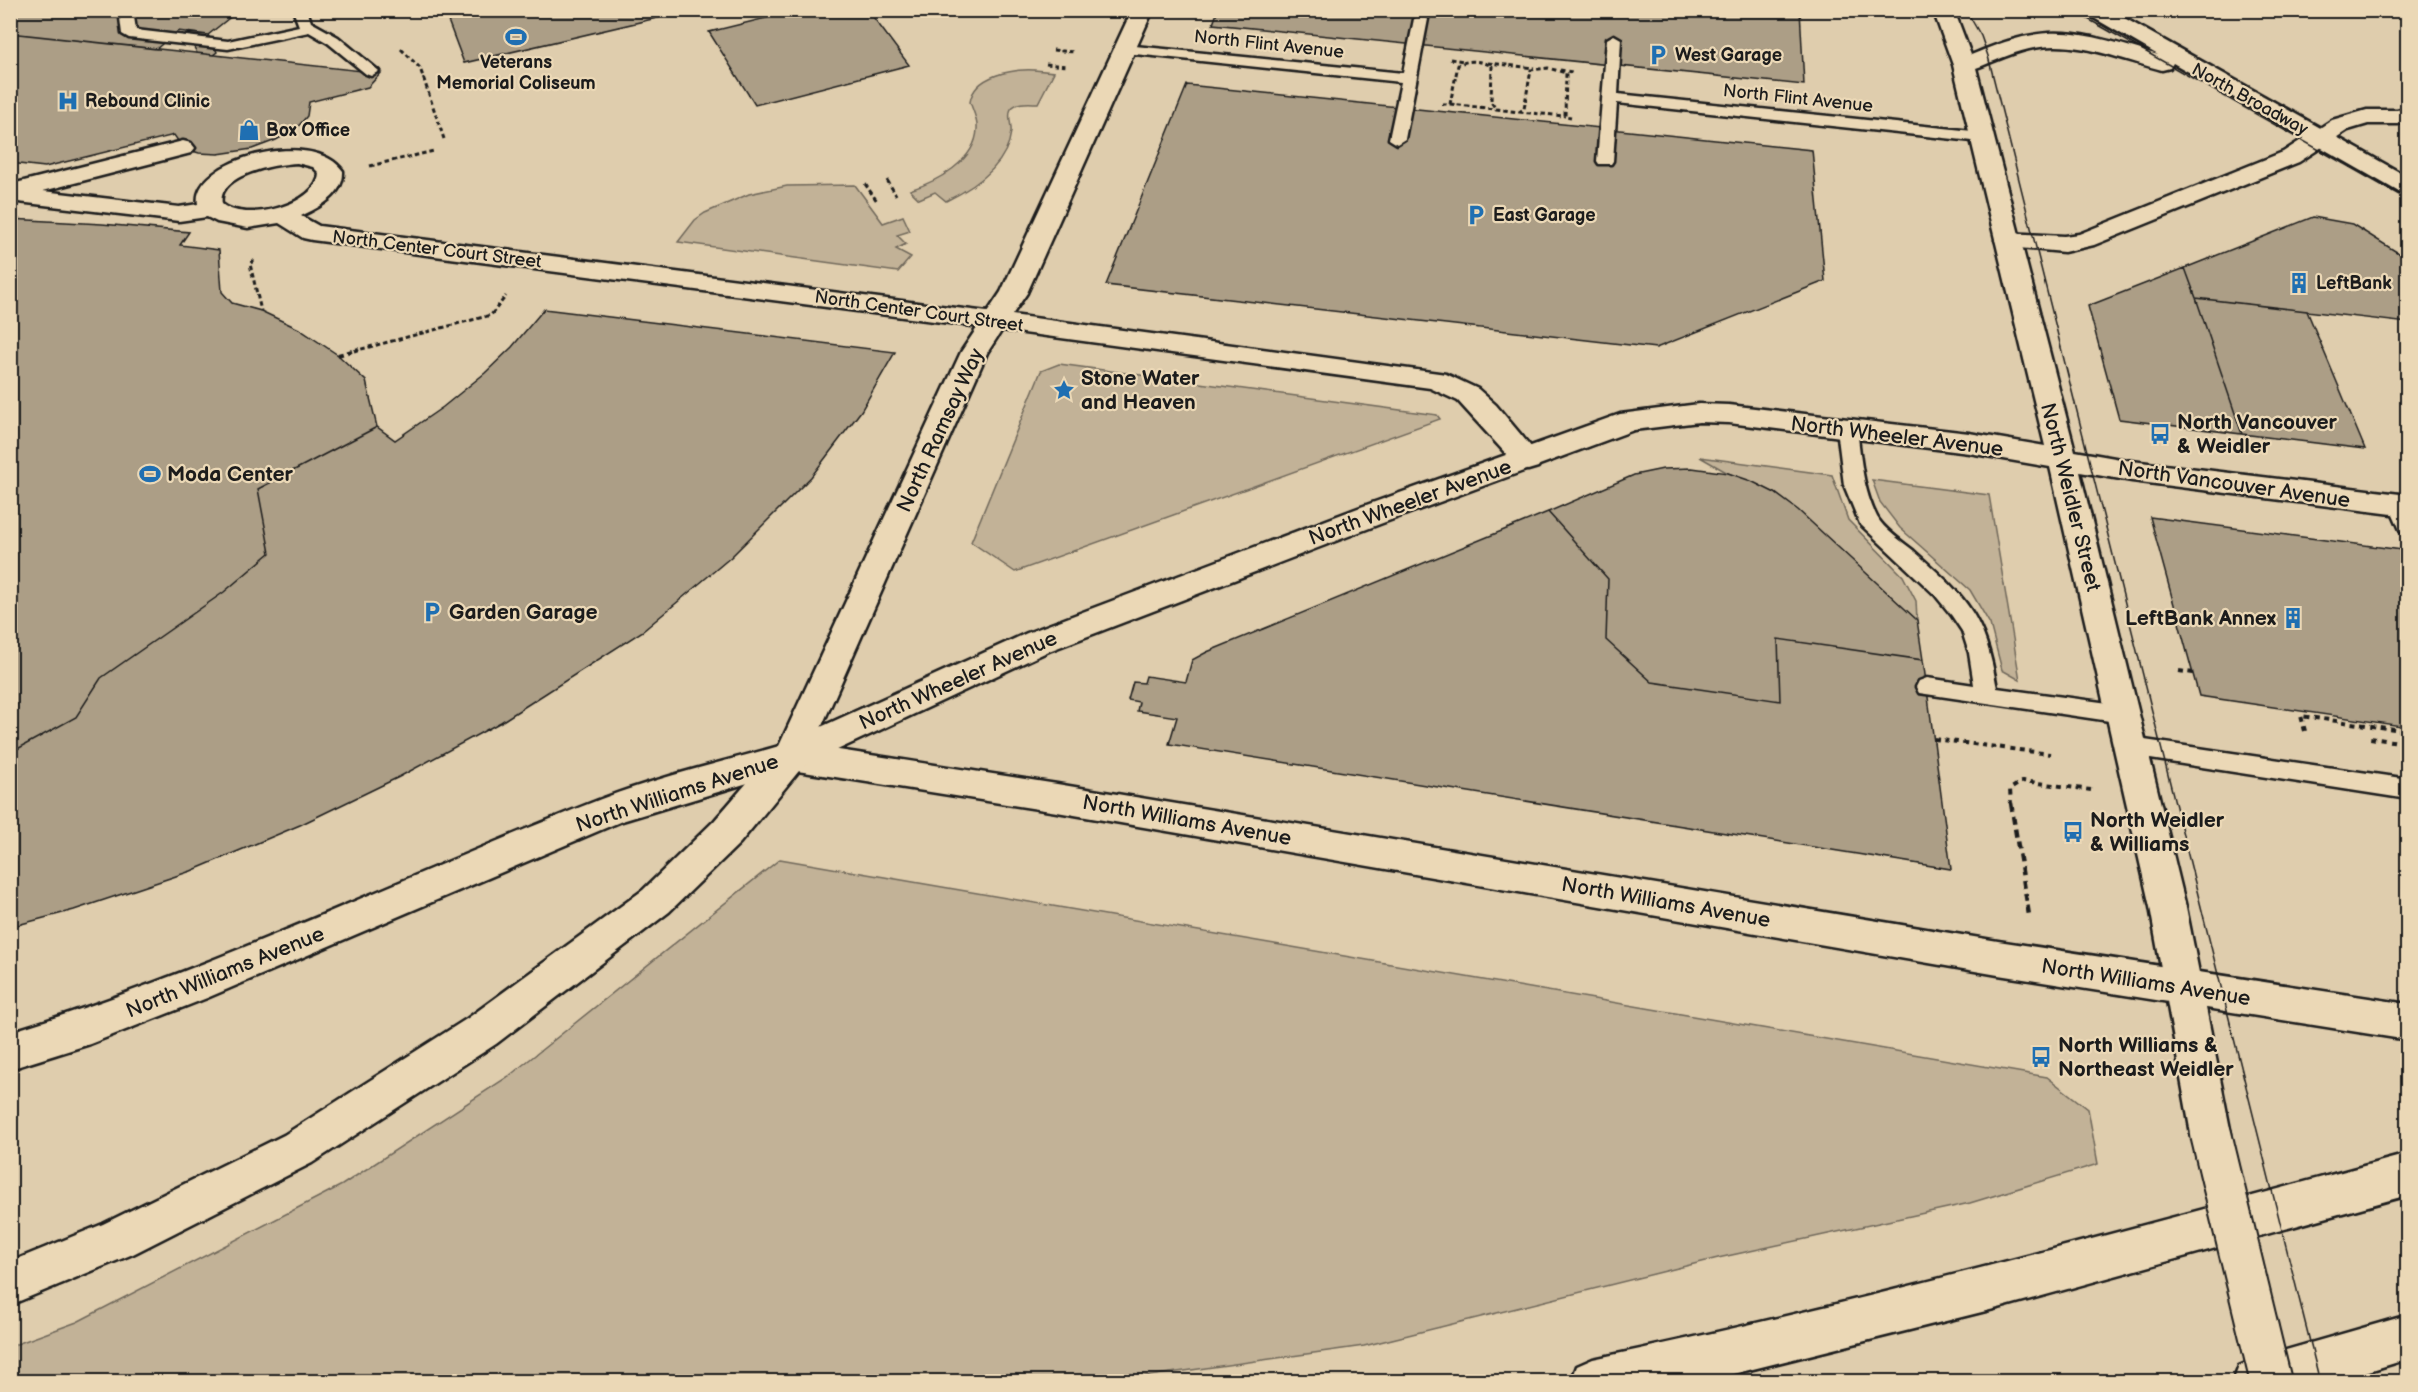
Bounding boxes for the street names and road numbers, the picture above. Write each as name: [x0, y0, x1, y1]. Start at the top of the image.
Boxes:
street label: North Flint Avenue: [1193, 26, 1345, 63]
street label: North Broadway: [2188, 59, 2312, 140]
street label: North Flint Avenue: [1722, 80, 1874, 117]
street label: North Center Court Street: [331, 226, 543, 273]
street label: North Center Court Street: [813, 286, 1025, 337]
street label: North Ramsay Way: [892, 344, 990, 516]
street label: North Weidler Street: [2035, 400, 2106, 594]
street label: North Wheeler Avenue: [1789, 411, 2005, 462]
street label: North Wheeler Avenue: [1305, 454, 1515, 551]
street label: North Vancouver Avenue: [2116, 456, 2352, 513]
street label: North Wheeler Avenue: [855, 626, 1061, 735]
street label: North Williams Avenue: [573, 749, 782, 838]
street label: North Williams Avenue: [1081, 790, 1293, 851]
street label: North Williams Avenue: [1560, 872, 1772, 933]
street label: North Williams Avenue: [122, 921, 328, 1024]
street label: North Williams Avenue: [2039, 954, 2252, 1011]

